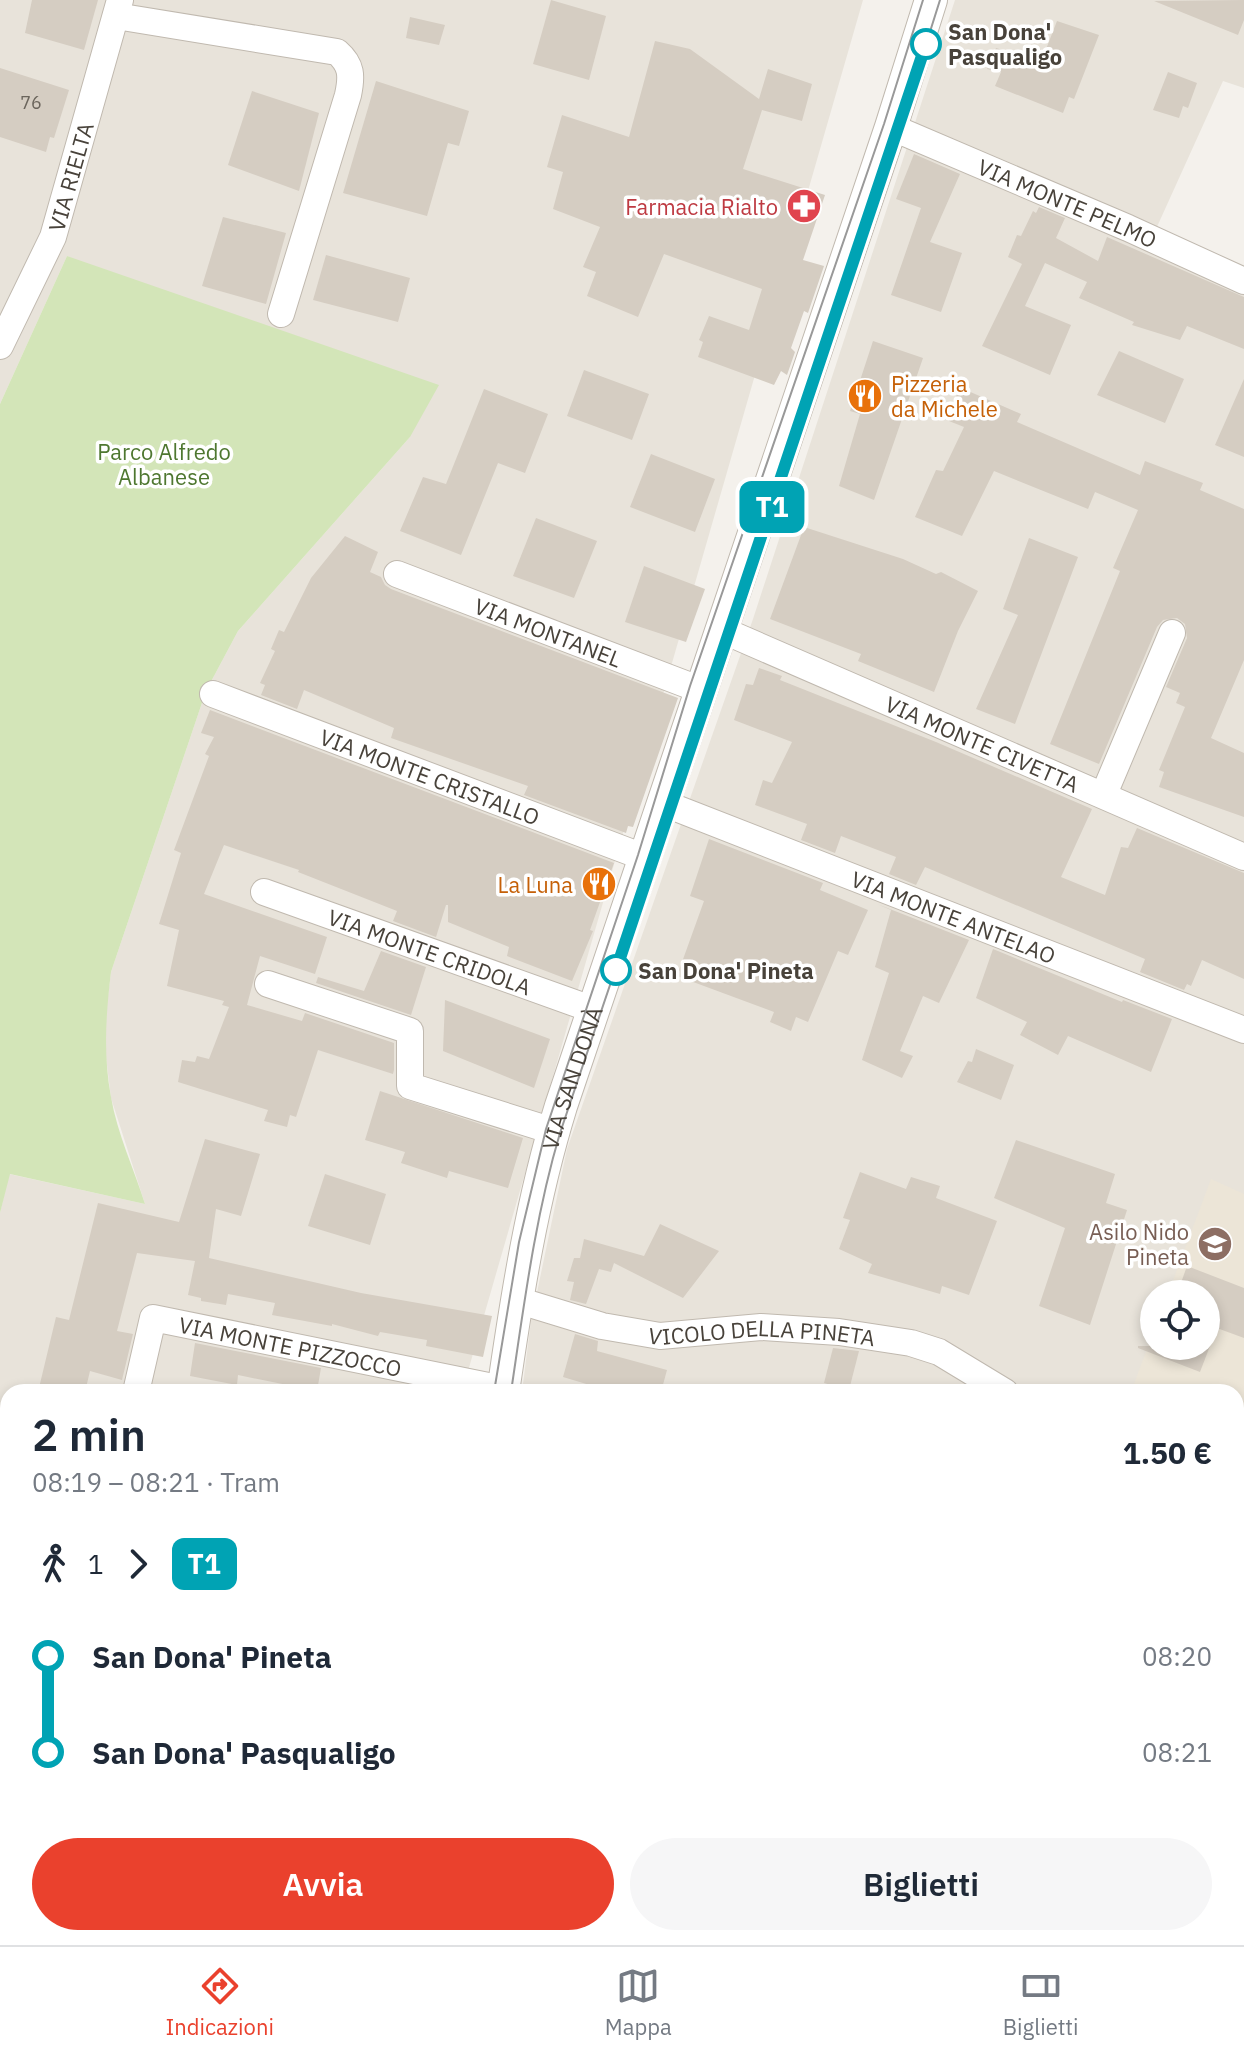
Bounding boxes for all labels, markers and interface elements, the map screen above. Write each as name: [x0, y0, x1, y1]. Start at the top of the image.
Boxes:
place label: San Dona' Pasqualigo: [948, 17, 1062, 71]
marker: San Dona' Pasqualigo: [911, 29, 941, 59]
house number: 76: [20, 91, 42, 114]
street label: VIA RIELTA: [41, 119, 99, 234]
street label: VIA MONTE PELMO: [974, 151, 1162, 254]
pharmacy icon: Farmacia Rialto: [785, 187, 823, 225]
place label: Farmacia Rialto: [625, 192, 778, 221]
place label: Pizzeria da Michele: [891, 369, 998, 423]
restaurant icon: Pizzeria da Michele: [846, 377, 884, 415]
park label: Parco Alfredo Albanese: [97, 437, 231, 491]
line badge: T1: [736, 481, 808, 533]
text: T1: [755, 488, 789, 525]
street label: VIA MONTANEL: [471, 591, 626, 673]
street label: VIA MONTE CIVETTA: [881, 688, 1084, 798]
street label: VIA MONTE CRISTALLO: [316, 721, 544, 831]
street label: VIA MONTE ANTELAO: [847, 864, 1060, 970]
restaurant icon: La Luna: [580, 865, 618, 903]
place label: La Luna: [498, 870, 573, 899]
street label: VIA MONTE CRIDOLA: [324, 902, 535, 1001]
marker: San Dona' Pineta: [601, 955, 631, 985]
place label: San Dona' Pineta: [638, 956, 814, 985]
street label: VIA SAN DONÀ: [535, 1002, 608, 1153]
place label: Asilo Nido Pineta: [1089, 1217, 1189, 1271]
school or university icon: Asilo Nido Pineta: [1196, 1225, 1234, 1263]
map controls: [1140, 1280, 1220, 1360]
button: locate: [1140, 1280, 1220, 1360]
street label: VIA MONTE PIZZOCCO: [176, 1309, 404, 1383]
street label: VICOLO DELLA PINETA: [646, 1312, 877, 1352]
text: 2 min: [32, 1406, 146, 1463]
text: 1.50 €: [1123, 1433, 1212, 1472]
text: 08:19 – 08:21 · Tram: [32, 1465, 280, 1499]
icon: walk: [32, 1542, 76, 1586]
icon: forward: [116, 1542, 160, 1586]
text: T1: [188, 1545, 221, 1582]
text: 1: [88, 1547, 104, 1581]
text: San Dona' Pineta: [92, 1637, 332, 1676]
text: 08:20: [1142, 1639, 1212, 1673]
text: San Dona' Pasqualigo: [92, 1733, 396, 1772]
text: 08:21: [1142, 1735, 1212, 1769]
button: Avvia: [32, 1838, 614, 1930]
button: Biglietti: [630, 1838, 1212, 1930]
tab: Indicazioni: [165, 1964, 274, 2041]
tab: Mappa: [605, 1964, 672, 2041]
tab: Biglietti: [1003, 1964, 1079, 2041]

